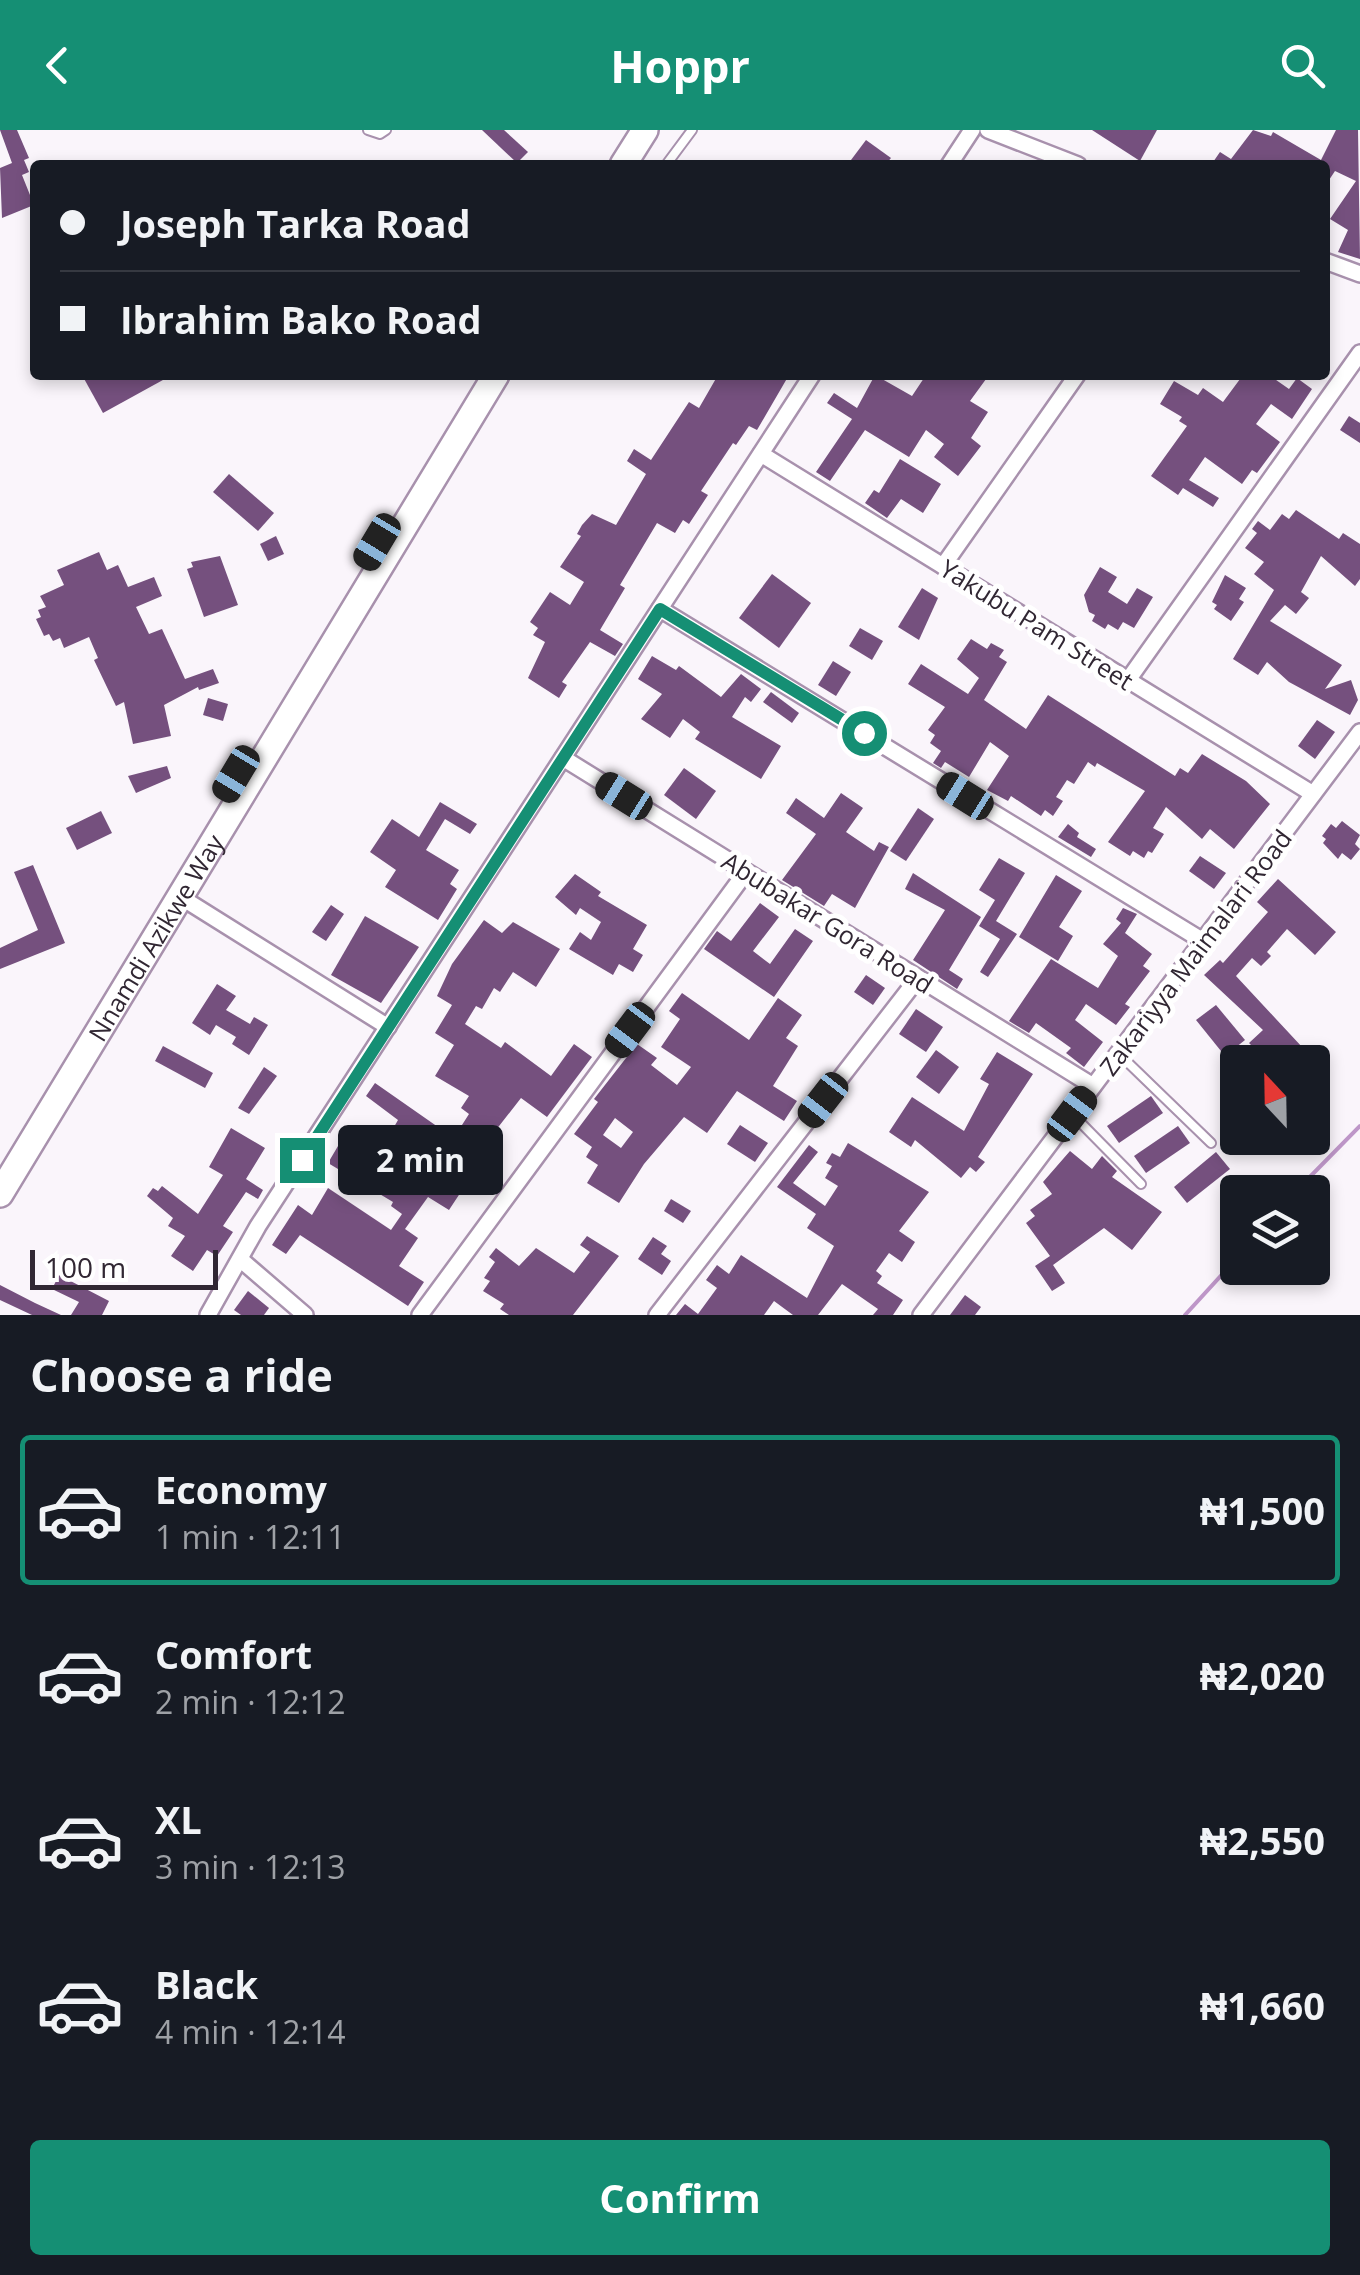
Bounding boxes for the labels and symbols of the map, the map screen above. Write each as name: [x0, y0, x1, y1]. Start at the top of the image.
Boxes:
car: [349, 509, 405, 575]
street label: Yakubu Pam Street: [934, 551, 1140, 697]
route start: [842, 711, 887, 756]
car: [208, 741, 264, 807]
car: [591, 767, 657, 825]
car: [932, 767, 998, 825]
street label: Zakariyya Maimalari Road: [1091, 822, 1299, 1082]
street label: Nnamdi Azikwe Way: [80, 827, 231, 1047]
street label: Abubakar Gora Road: [716, 843, 940, 1001]
car: [600, 997, 660, 1063]
north arrow: [1220, 1045, 1330, 1155]
car: [793, 1067, 853, 1133]
car: [1042, 1081, 1102, 1147]
callout: 2 min: [337, 1125, 502, 1195]
route end: [280, 1138, 325, 1183]
scale bar: [30, 1245, 218, 1290]

